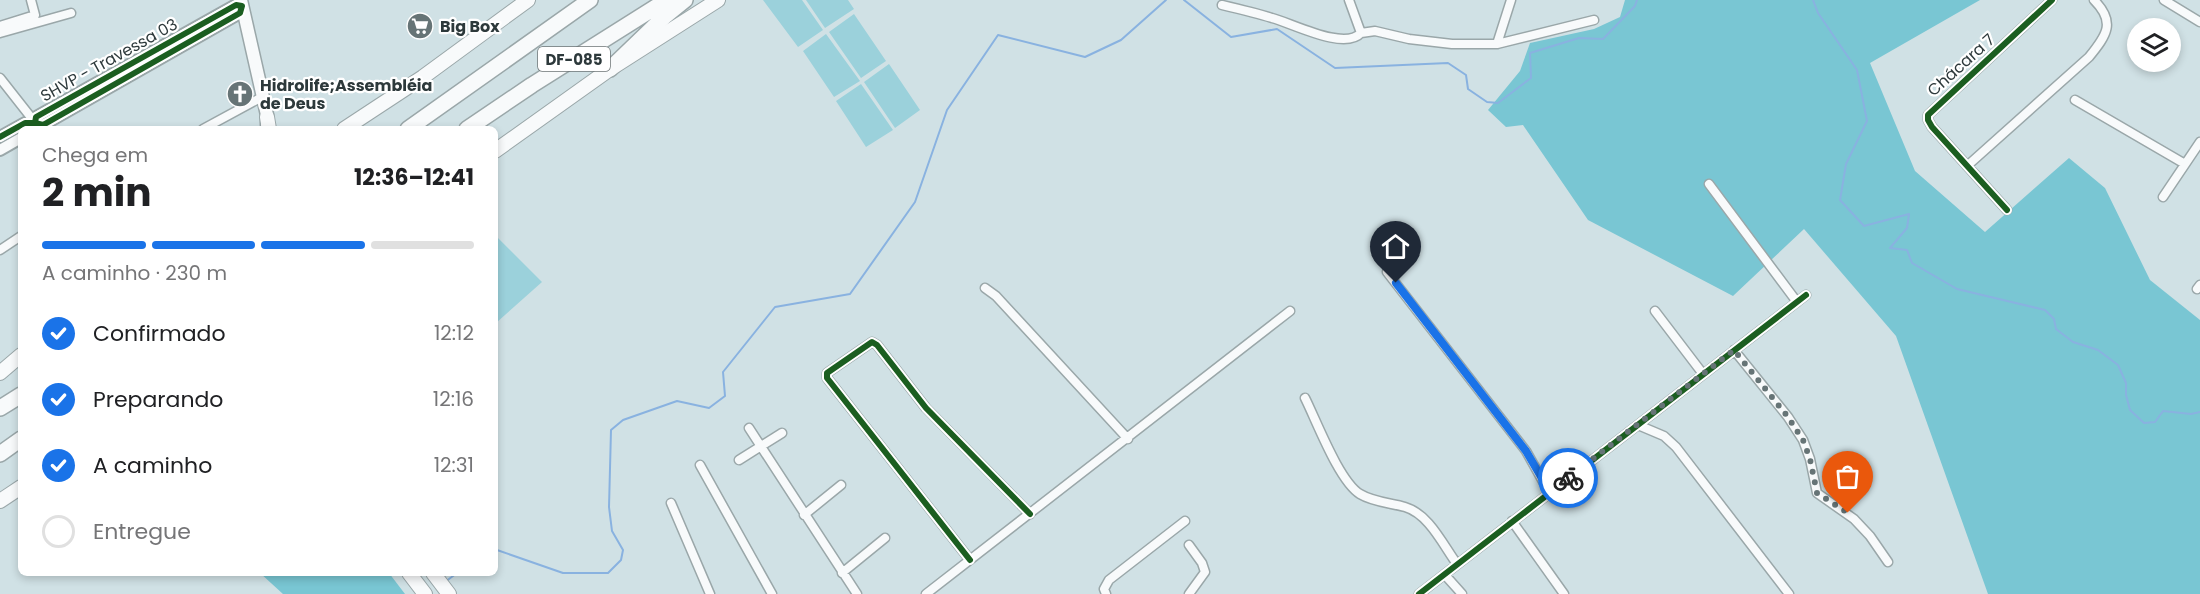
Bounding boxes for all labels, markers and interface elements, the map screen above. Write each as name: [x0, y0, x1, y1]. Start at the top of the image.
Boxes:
supermarket icon: Big Box: [405, 11, 435, 41]
street label: SHVP - Travessa 03: [36, 13, 182, 107]
place label: Big Box: [440, 15, 500, 38]
map controls: [2127, 18, 2181, 72]
button: layers: [2127, 18, 2181, 72]
street label: Chácara 7: [1922, 28, 2000, 102]
road number: DF-085: [538, 47, 610, 71]
place label: Hidrolife;Assembléia de Deus: [260, 74, 432, 115]
church icon: Hidrolife;Assembléia de Deus: [225, 79, 255, 109]
text: Chega em: [42, 141, 148, 169]
text: 12:36–12:41: [354, 162, 474, 193]
text: 2 min: [42, 165, 152, 220]
pin: [1370, 221, 1421, 283]
icon: home: [1379, 230, 1412, 263]
text: A caminho · 230 m: [42, 259, 227, 287]
icon: check: [42, 317, 75, 350]
text: Confirmado: [93, 318, 226, 349]
text: 12:12: [434, 319, 474, 347]
icon: check: [42, 383, 75, 416]
text: Preparando: [93, 384, 223, 415]
text: 12:16: [433, 385, 474, 413]
courier: [1538, 448, 1598, 508]
icon: check: [42, 449, 75, 482]
text: A caminho: [93, 450, 212, 481]
text: 12:31: [434, 451, 474, 479]
pin: [1822, 451, 1873, 513]
icon: bag: [1831, 460, 1864, 493]
icon: bike: [1552, 462, 1585, 495]
text: Entregue: [93, 516, 191, 547]

